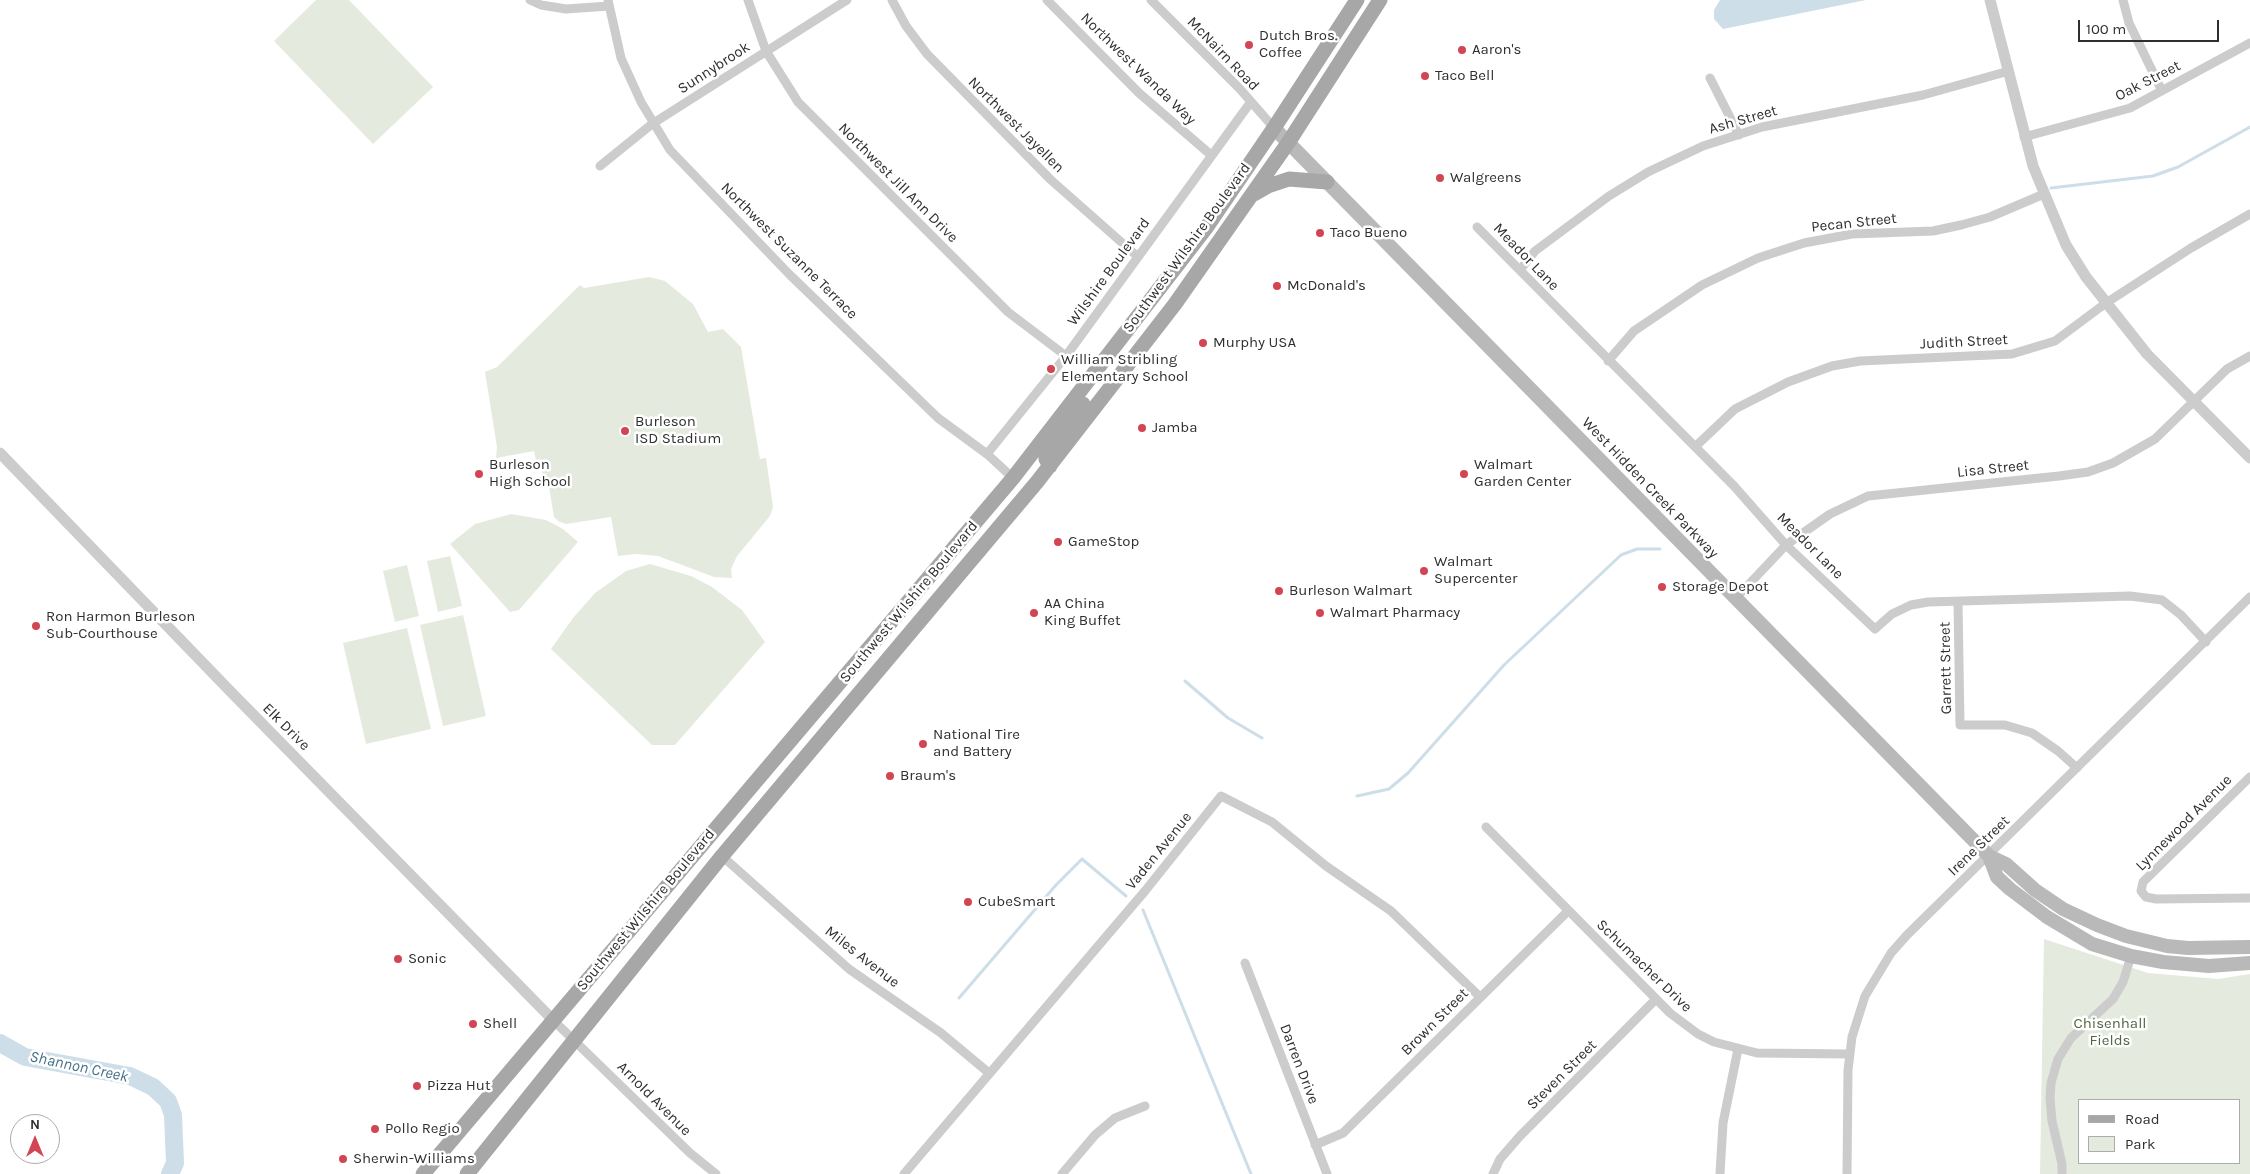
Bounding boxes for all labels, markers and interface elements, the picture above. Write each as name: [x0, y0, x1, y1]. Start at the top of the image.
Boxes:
street label: Northwest Wanda Way: [1077, 9, 1199, 129]
scale bar: [2080, 10, 2221, 42]
street label: McNairn Road: [1183, 13, 1263, 95]
text: 100 m: [2086, 20, 2126, 38]
place label: Dutch Bros. Coffee: [1259, 27, 1337, 62]
street label: Sunnybrook: [675, 38, 753, 98]
marker: Dutch Bros. Coffee: [1243, 39, 1255, 51]
place label: Aaron's: [1472, 41, 1521, 59]
marker: Aaron's: [1456, 44, 1468, 56]
street label: Oak Street: [2112, 57, 2184, 105]
place label: Taco Bell: [1435, 67, 1494, 85]
marker: Taco Bell: [1419, 70, 1431, 82]
street label: Northwest Jayellen: [964, 73, 1068, 177]
street label: Ash Street: [1707, 102, 1779, 138]
street label: Northwest Jill Ann Drive: [834, 119, 962, 247]
street label: Southwest Wilshire Boulevard: [1119, 160, 1255, 336]
place label: Walgreens: [1450, 169, 1522, 187]
marker: Walgreens: [1434, 172, 1446, 184]
street label: Northwest Suzanne Terrace: [717, 179, 861, 323]
street label: Pecan Street: [1810, 210, 1898, 236]
street label: Wilshire Boulevard: [1064, 215, 1154, 329]
street label: Meador Lane: [1489, 220, 1563, 294]
place label: Taco Bueno: [1330, 224, 1407, 242]
marker: Taco Bueno: [1314, 227, 1326, 239]
place label: McDonald's: [1287, 277, 1366, 295]
marker: McDonald's: [1271, 280, 1283, 292]
street label: Judith Street: [1920, 331, 2008, 353]
place label: Murphy USA: [1213, 334, 1296, 352]
marker: Murphy USA: [1197, 337, 1209, 349]
place label: William Stribling Elementary School: [1061, 351, 1188, 386]
marker: William Stribling Elementary School: [1045, 363, 1057, 375]
place label: Burleson ISD Stadium: [635, 413, 721, 448]
street label: West Hidden Creek Parkway: [1578, 414, 1722, 562]
place label: Jamba: [1152, 419, 1197, 437]
marker: Jamba: [1136, 422, 1148, 434]
marker: Burleson ISD Stadium: [619, 425, 631, 437]
place label: Burleson High School: [489, 456, 571, 491]
place label: Walmart Garden Center: [1474, 456, 1571, 491]
street label: Lisa Street: [1956, 456, 2030, 482]
marker: Burleson High School: [473, 468, 485, 480]
marker: Walmart Garden Center: [1458, 468, 1470, 480]
street label: Meador Lane: [1773, 509, 1847, 583]
street label: Southwest Wilshire Boulevard: [836, 518, 982, 686]
place label: GameStop: [1068, 533, 1139, 551]
marker: GameStop: [1052, 536, 1064, 548]
place label: Walmart Supercenter: [1434, 553, 1517, 588]
marker: Walmart Supercenter: [1418, 565, 1430, 577]
place label: Storage Depot: [1672, 578, 1769, 596]
marker: Storage Depot: [1656, 581, 1668, 593]
place label: Burleson Walmart: [1289, 582, 1412, 600]
marker: Burleson Walmart: [1273, 585, 1285, 597]
place label: AA China King Buffet: [1044, 595, 1121, 630]
place label: Walmart Pharmacy: [1330, 604, 1460, 622]
marker: AA China King Buffet: [1028, 607, 1040, 619]
marker: Walmart Pharmacy: [1314, 607, 1326, 619]
place label: Ron Harmon Burleson Sub-Courthouse: [46, 608, 195, 643]
marker: Ron Harmon Burleson Sub-Courthouse: [30, 620, 42, 632]
street label: Garrett Street: [1936, 622, 1956, 714]
street label: Elk Drive: [259, 700, 313, 754]
place label: National Tire and Battery: [933, 726, 1020, 761]
marker: National Tire and Battery: [917, 738, 929, 750]
place label: Braum's: [900, 767, 956, 785]
marker: Braum's: [884, 770, 896, 782]
street label: Lynnewood Avenue: [2132, 771, 2236, 875]
street label: Vaden Avenue: [1122, 809, 1196, 893]
street label: Irene Street: [1944, 812, 2014, 880]
street label: Southwest Wilshire Boulevard: [573, 826, 719, 994]
place label: CubeSmart: [978, 893, 1055, 911]
marker: CubeSmart: [962, 896, 974, 908]
street label: Schumacher Drive: [1593, 916, 1695, 1016]
street label: Miles Avenue: [821, 922, 903, 992]
place label: Sonic: [408, 950, 447, 968]
marker: Sonic: [392, 953, 404, 965]
street label: Brown Street: [1398, 985, 1472, 1059]
place label: Shell: [483, 1015, 517, 1033]
park label: Chisenhall Fields: [2073, 1015, 2147, 1050]
marker: Shell: [467, 1018, 479, 1030]
street label: Darren Drive: [1275, 1021, 1323, 1107]
street label: Steven Street: [1523, 1036, 1601, 1114]
water label: Shannon Creek: [28, 1047, 130, 1087]
street label: Arnold Avenue: [613, 1058, 695, 1140]
place label: Pizza Hut: [427, 1077, 491, 1095]
marker: Pizza Hut: [411, 1080, 423, 1092]
legend: [2078, 1099, 2240, 1164]
text: Road: [2125, 1110, 2160, 1128]
north arrow: [10, 1114, 60, 1164]
text: N: [30, 1116, 40, 1133]
place label: Pollo Regio: [385, 1120, 460, 1138]
marker: Pollo Regio: [369, 1123, 381, 1135]
text: Park: [2125, 1135, 2155, 1153]
place label: Sherwin-Williams: [353, 1150, 475, 1168]
marker: Sherwin-Williams: [337, 1153, 349, 1165]

